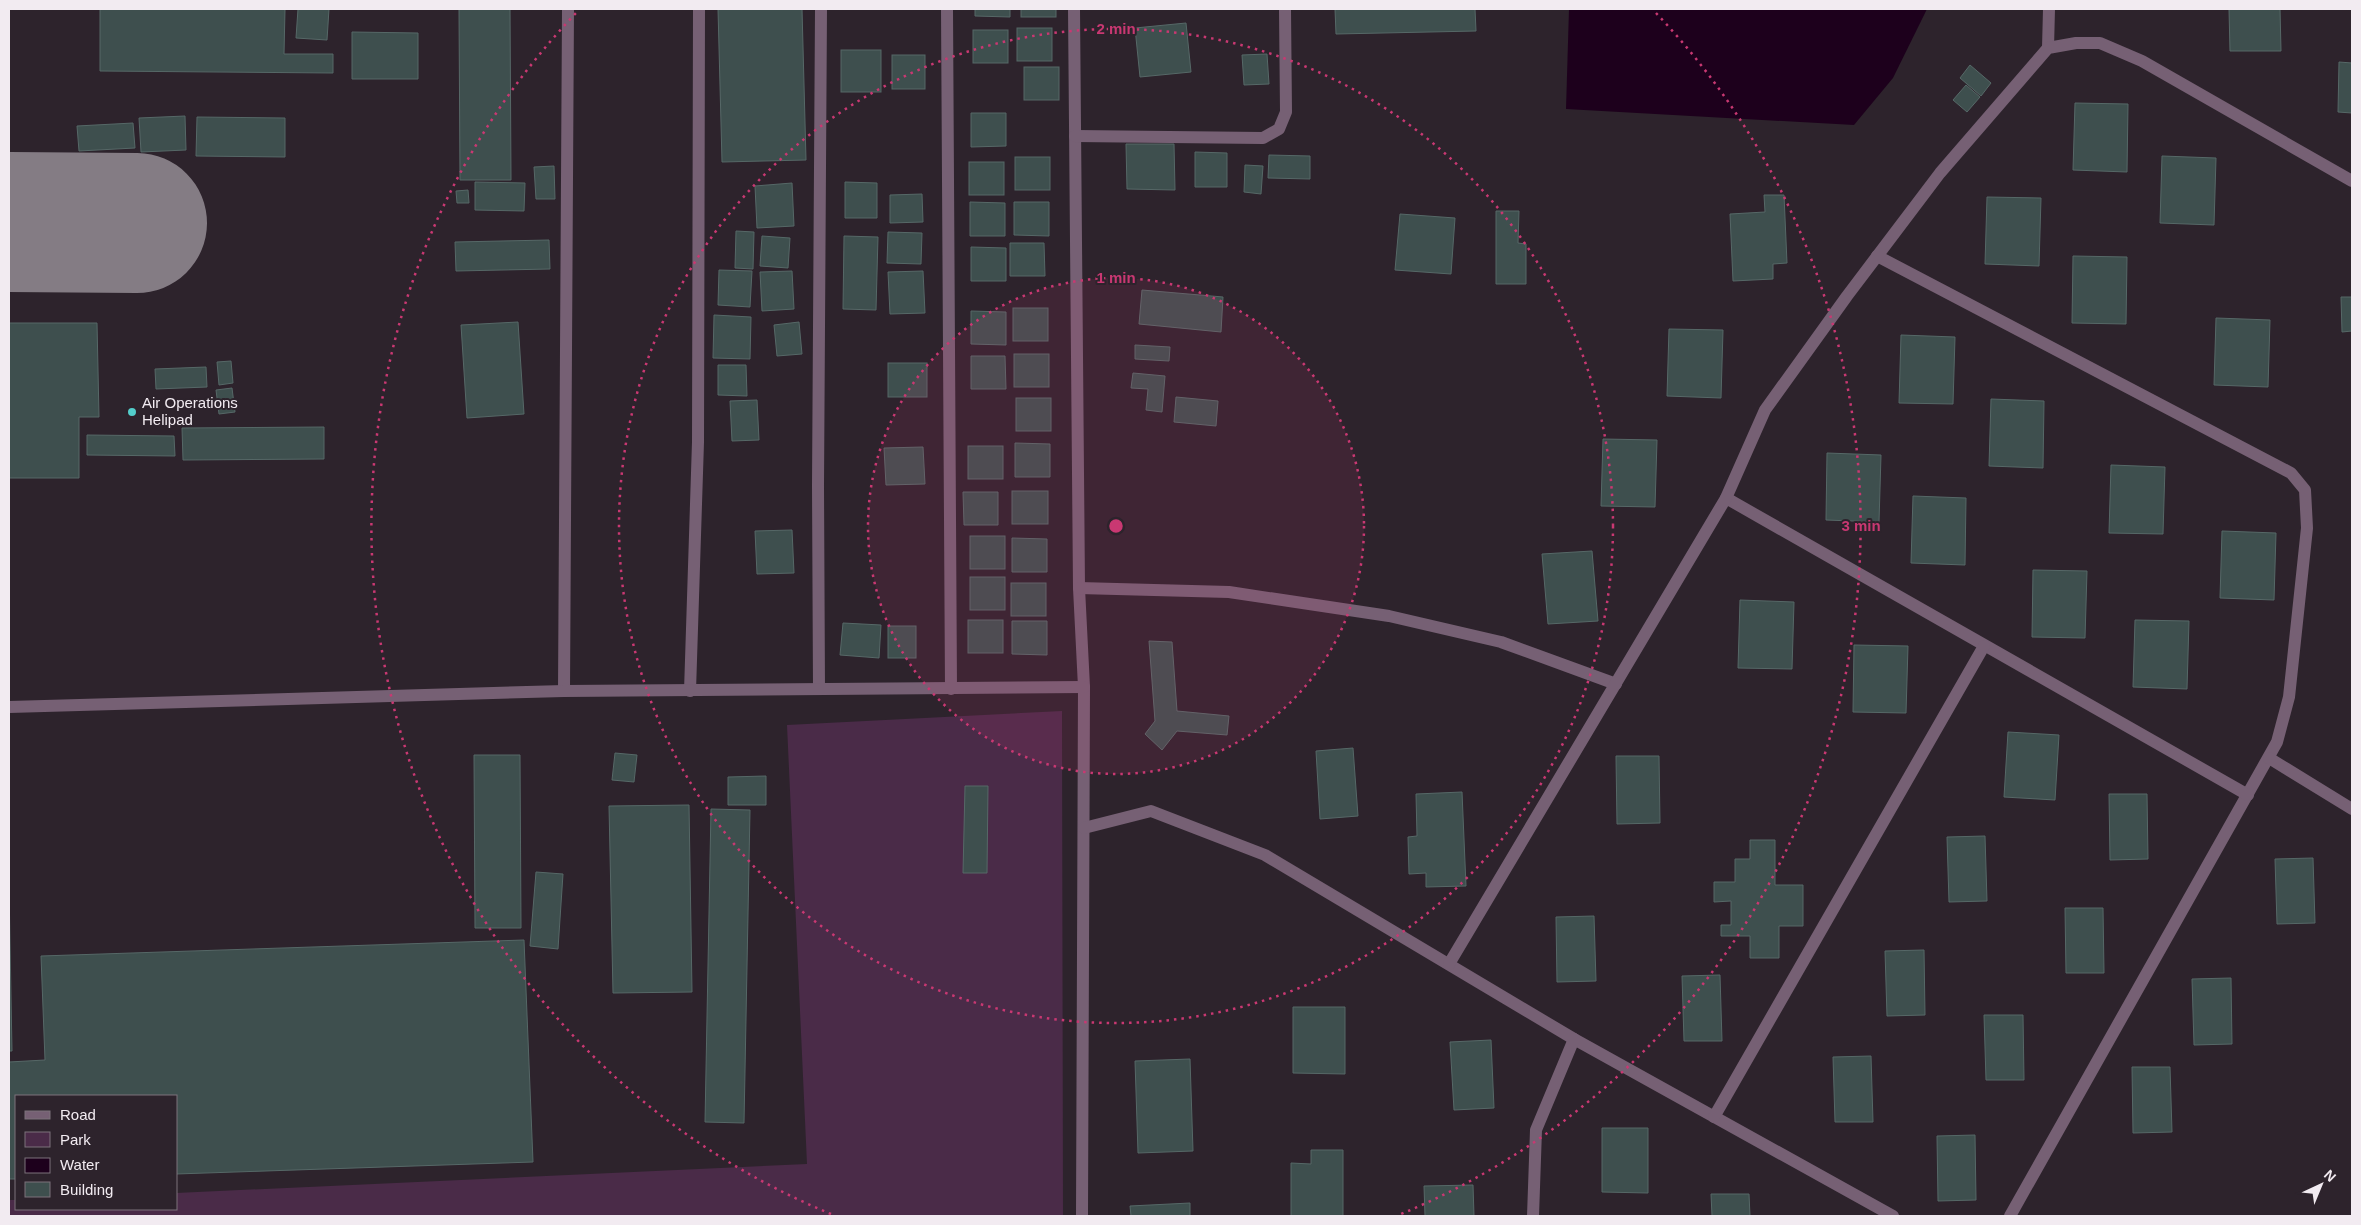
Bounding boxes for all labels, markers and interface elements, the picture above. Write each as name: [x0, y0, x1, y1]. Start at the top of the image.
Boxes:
text: 2 min: [1096, 20, 1136, 37]
text: 1 min: [1096, 269, 1136, 286]
place label: Air Operations Helipad: [142, 394, 238, 428]
marker: Air Operations Helipad: [126, 406, 138, 418]
centre of rings: [1107, 517, 1125, 535]
text: 3 min: [1841, 517, 1881, 534]
legend: [15, 1095, 178, 1210]
text: Road: [60, 1106, 96, 1123]
text: Park: [60, 1131, 91, 1148]
text: Water: [60, 1156, 99, 1173]
north arrow: [2296, 1160, 2346, 1210]
text: N: [2321, 1166, 2339, 1185]
text: Building: [60, 1181, 113, 1198]

